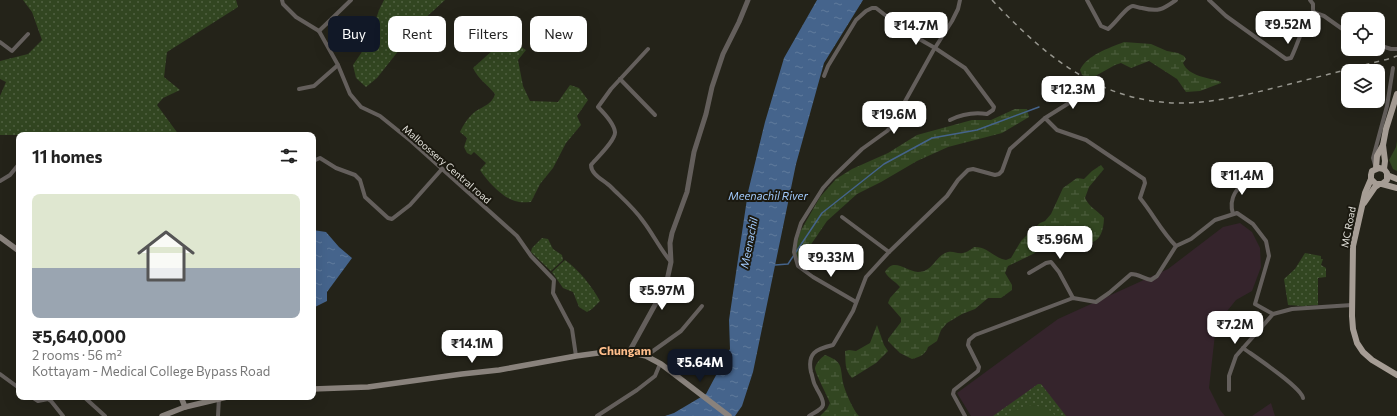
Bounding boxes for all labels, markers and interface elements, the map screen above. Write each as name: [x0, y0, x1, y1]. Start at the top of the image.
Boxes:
pin: ₹9.52M: [1255, 11, 1321, 45]
pin: ₹14.7M: [883, 12, 949, 46]
map controls: [1341, 12, 1385, 108]
button: locate: [1341, 12, 1385, 56]
chip: Buy: [328, 16, 380, 52]
chip: Rent: [388, 16, 446, 52]
chip: Filters: [454, 16, 522, 52]
chip: New: [530, 16, 587, 52]
text: ₹9.52M: [1265, 16, 1311, 32]
text: ₹14.7M: [894, 17, 938, 33]
button: layers: [1341, 64, 1385, 108]
pin: ₹12.3M: [1040, 76, 1106, 110]
text: ₹12.3M: [1051, 81, 1095, 97]
pin: ₹19.6M: [861, 101, 927, 135]
text: ₹19.6M: [871, 106, 917, 122]
street label: Malloossery Central road: [400, 122, 494, 206]
icon: filters: [278, 145, 300, 167]
text: 11 homes: [32, 146, 102, 167]
pin: ₹11.4M: [1209, 162, 1275, 196]
text: ₹11.4M: [1220, 167, 1264, 183]
water label: Meenachil River: [728, 189, 808, 202]
street label: MC Road: [1338, 205, 1358, 249]
water label: Meenachil: [737, 216, 760, 269]
icon: home: [130, 220, 202, 292]
pin: ₹5.96M: [1027, 226, 1093, 260]
text: ₹5.96M: [1036, 231, 1084, 247]
pin: ₹9.33M: [798, 244, 864, 278]
text: ₹9.33M: [808, 249, 854, 265]
pin: ₹5.97M: [629, 277, 695, 311]
text: ₹5.97M: [639, 282, 685, 298]
pin: ₹7.2M: [1207, 311, 1263, 345]
text: ₹7.2M: [1216, 316, 1254, 332]
text: ₹5,640,000: [32, 326, 126, 347]
pin: ₹14.1M: [439, 330, 505, 364]
text: ₹14.1M: [451, 335, 493, 351]
district label: Chungam: [599, 343, 651, 357]
text: 2 rooms · 56 m²: [32, 347, 122, 363]
pin: ₹5.64M: [667, 349, 733, 383]
text: ₹5.64M: [676, 354, 724, 370]
text: Kottayam - Medical College Bypass Road: [32, 363, 270, 379]

